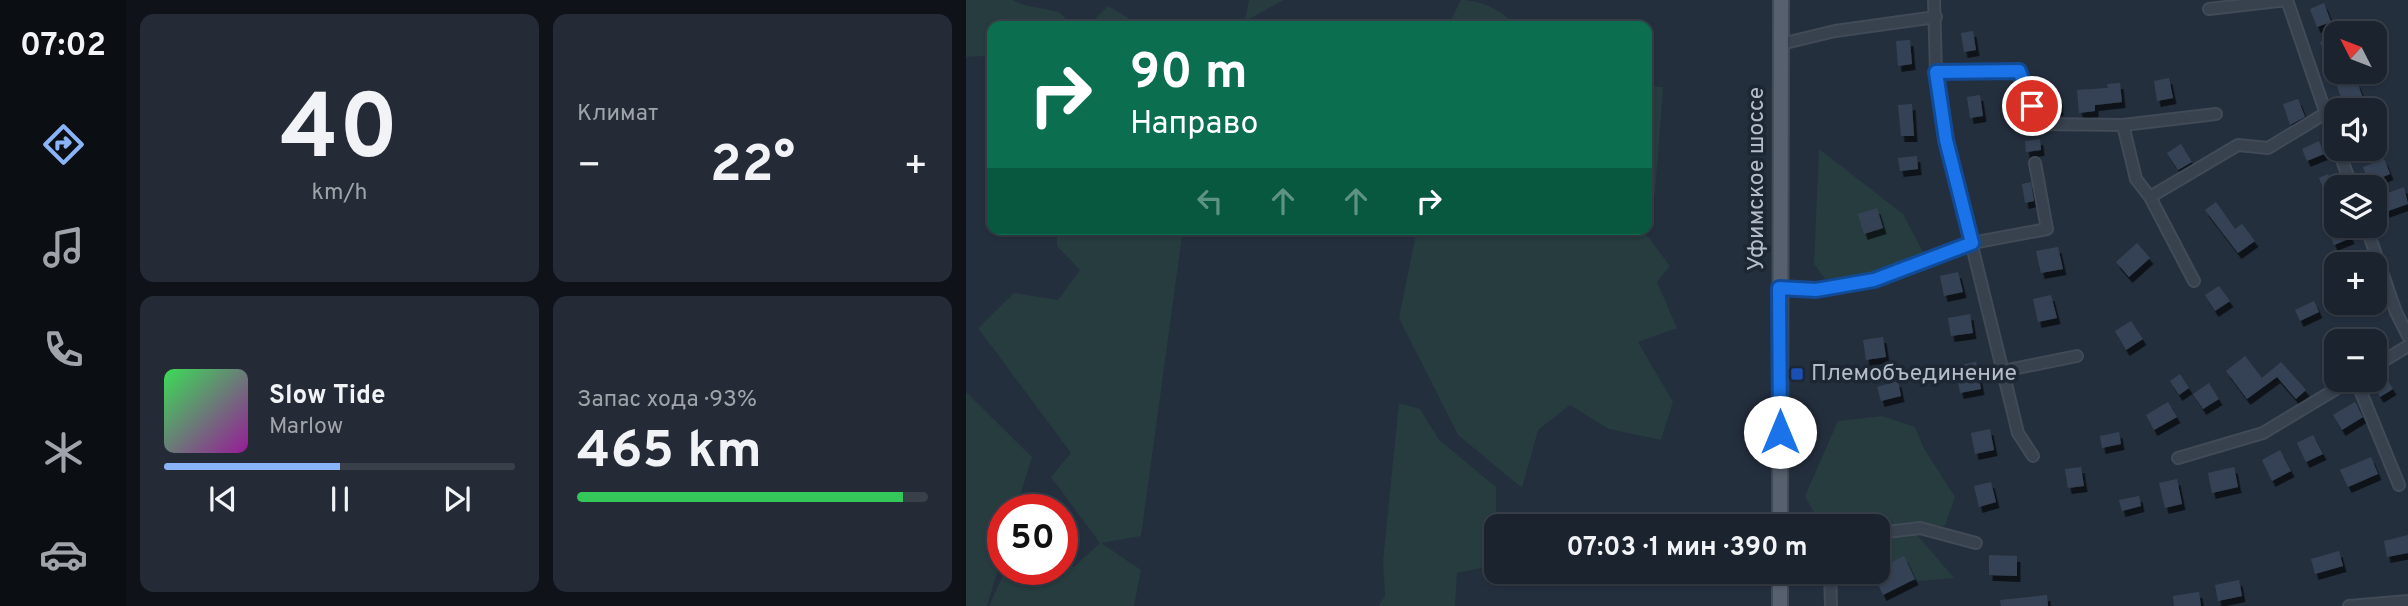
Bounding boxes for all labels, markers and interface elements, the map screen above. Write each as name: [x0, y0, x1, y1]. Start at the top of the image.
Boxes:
north arrow: [2324, 21, 2387, 84]
map controls: [2324, 21, 2387, 392]
text: 07:02: [20, 27, 106, 67]
text: 90 m: [1130, 44, 1248, 106]
icon: right: [1015, 49, 1106, 140]
text: 40: [280, 76, 399, 191]
pin: [2002, 76, 2062, 136]
street label: Уфимское шоссе: [1743, 87, 1772, 271]
icon: arrive: [2013, 87, 2051, 125]
button: sound: [2324, 98, 2387, 161]
text: Климат: [577, 100, 658, 129]
text: Направо: [1130, 105, 1258, 145]
icon: directions: [39, 120, 88, 169]
text: 22°: [710, 134, 795, 200]
text: −: [577, 143, 602, 192]
text: +: [903, 143, 928, 192]
button: layers: [2324, 175, 2387, 238]
text: km/h: [312, 179, 367, 208]
icon: left: [1191, 182, 1229, 220]
icon: ahead: [1264, 182, 1302, 220]
icon: ahead: [1337, 182, 1375, 220]
icon: right: [1410, 182, 1448, 220]
icon: music: [39, 223, 88, 272]
button: +: [2324, 252, 2387, 315]
icon: phone: [39, 325, 88, 374]
button: −: [2324, 329, 2387, 392]
place label: Племобъединение: [1811, 360, 2017, 389]
marker: Племобъединение: [1789, 366, 1805, 382]
text: Slow Tide: [269, 380, 386, 413]
text: Запас хода · 93%: [577, 386, 757, 415]
position arrow: [1743, 395, 1817, 469]
text: Marlow: [269, 413, 343, 442]
text: 465 km: [577, 420, 762, 486]
icon: climate: [39, 428, 88, 477]
icon: previous: [204, 480, 242, 518]
icon: pause: [321, 480, 359, 518]
icon: next: [438, 480, 476, 518]
speed limit sign: 50: [987, 494, 1078, 585]
icon: car: [39, 530, 88, 579]
text: 07:03 · 1 мин · 390 m: [1566, 532, 1808, 565]

